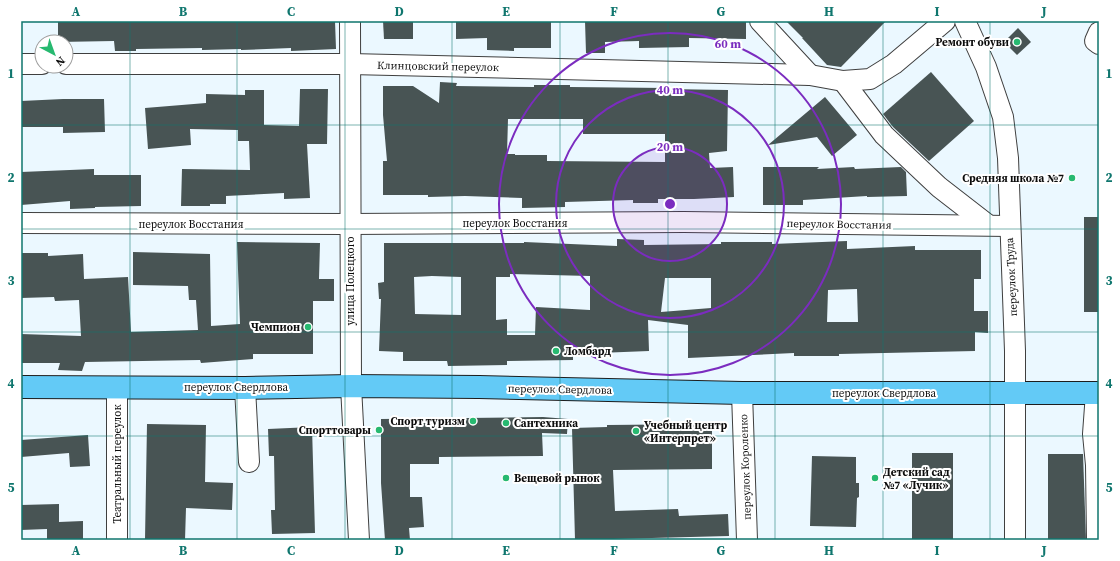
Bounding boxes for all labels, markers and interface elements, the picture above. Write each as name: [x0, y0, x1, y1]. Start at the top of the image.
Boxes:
text: A: [72, 3, 81, 20]
text: B: [179, 3, 188, 20]
text: C: [287, 3, 295, 20]
text: D: [394, 3, 404, 20]
text: E: [502, 3, 510, 20]
text: F: [610, 3, 618, 20]
text: G: [717, 3, 726, 20]
text: H: [824, 3, 834, 20]
text: I: [934, 3, 940, 20]
text: J: [1040, 3, 1047, 20]
north arrow: [34, 34, 74, 74]
place label: Ремонт обуви: [935, 35, 1009, 50]
text: 60 m: [715, 36, 741, 52]
marker: Ремонт обуви: [1012, 37, 1022, 47]
text: N: [52, 53, 68, 69]
street label: Клинцовский переулок: [377, 58, 499, 75]
text: 1: [7, 65, 15, 82]
text: 1: [1105, 65, 1113, 82]
text: 40 m: [657, 82, 683, 98]
text: 20 m: [657, 139, 683, 155]
text: 2: [7, 169, 15, 186]
text: 2: [1105, 169, 1113, 186]
place label: Средняя школа №7: [962, 171, 1064, 186]
marker: Средняя школа №7: [1067, 173, 1077, 183]
centre of rings: [663, 197, 677, 211]
street label: переулок Восстания: [462, 216, 568, 231]
street label: переулок Восстания: [786, 216, 892, 233]
street label: переулок Восстания: [138, 217, 244, 232]
street label: улица Полецкого: [343, 236, 358, 326]
street label: переулок Труда: [1002, 237, 1021, 317]
text: 3: [7, 272, 15, 289]
text: 3: [1105, 272, 1113, 289]
place label: Чемпион: [251, 320, 300, 335]
marker: Чемпион: [303, 322, 313, 332]
place label: Ломбард: [564, 344, 611, 359]
marker: Ломбард: [551, 346, 561, 356]
text: 4: [7, 375, 15, 392]
text: 4: [1105, 375, 1113, 392]
street label: переулок Свердлова: [184, 380, 288, 395]
street label: переулок Свердлова: [508, 381, 613, 398]
street label: переулок Свердлова: [832, 386, 936, 401]
street label: Театральный переулок: [110, 405, 125, 523]
place label: Спорт туризм: [391, 414, 465, 429]
street label: переулок Короленко: [736, 414, 755, 520]
marker: Спорт туризм: [468, 416, 478, 426]
place label: Сантехника: [514, 416, 578, 431]
marker: Сантехника: [501, 418, 511, 428]
place label: Учебный центр «Интерпрет»: [644, 418, 728, 446]
place label: Спорттовары: [299, 423, 371, 438]
marker: Спорттовары: [374, 425, 384, 435]
marker: Учебный центр «Интерпрет»: [631, 426, 641, 436]
place label: Детский сад №7 «Лучик»: [883, 465, 950, 493]
place label: Вещевой рынок: [514, 471, 600, 486]
marker: Вещевой рынок: [501, 473, 511, 483]
marker: Детский сад №7 «Лучик»: [870, 473, 880, 483]
text: 5: [7, 479, 15, 496]
text: 5: [1105, 479, 1113, 496]
text: A: [72, 542, 81, 559]
text: B: [179, 542, 188, 559]
text: C: [287, 542, 295, 559]
text: D: [394, 542, 404, 559]
text: E: [502, 542, 510, 559]
text: F: [610, 542, 618, 559]
text: G: [717, 542, 726, 559]
text: H: [824, 542, 834, 559]
text: I: [934, 542, 940, 559]
text: J: [1040, 542, 1047, 559]

